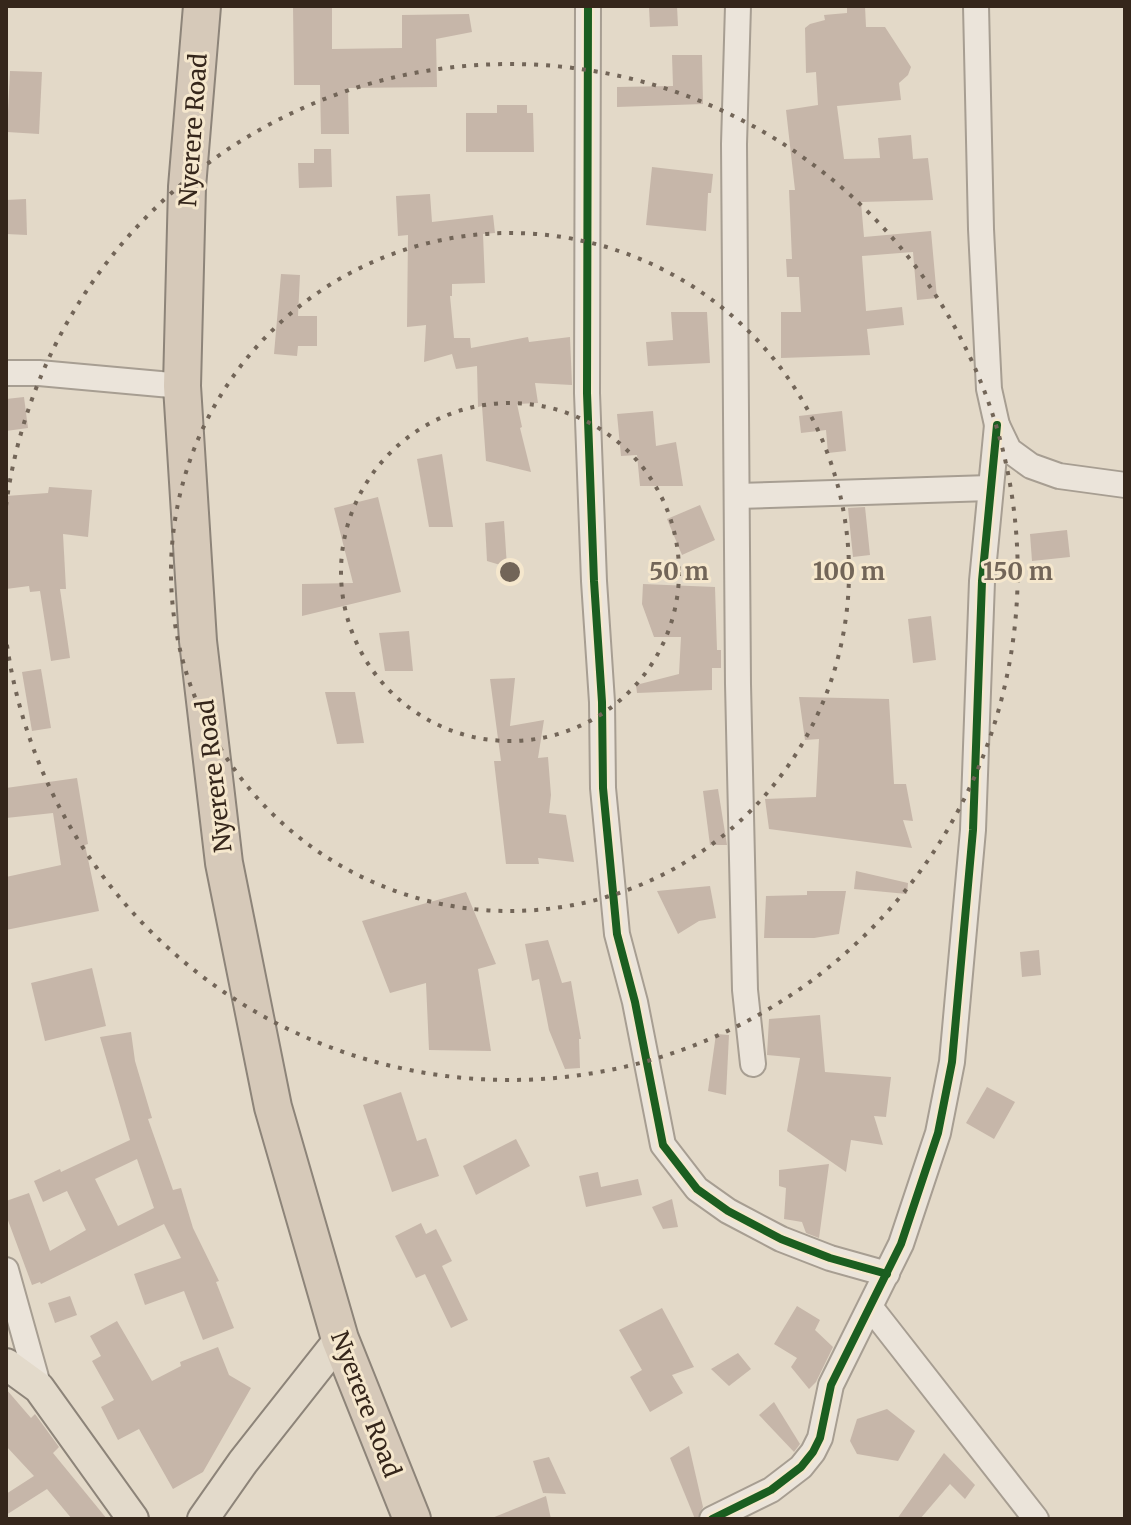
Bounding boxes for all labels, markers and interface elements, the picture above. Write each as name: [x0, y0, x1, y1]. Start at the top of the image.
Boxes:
street label: Nyerere Road: [172, 52, 214, 208]
text: 50 m: [649, 556, 709, 587]
text: 100 m: [813, 556, 885, 587]
text: 150 m: [983, 556, 1053, 587]
centre of rings: [496, 558, 524, 586]
street label: Nyerere Road: [189, 698, 239, 854]
street label: Nyerere Road: [324, 1327, 408, 1481]

